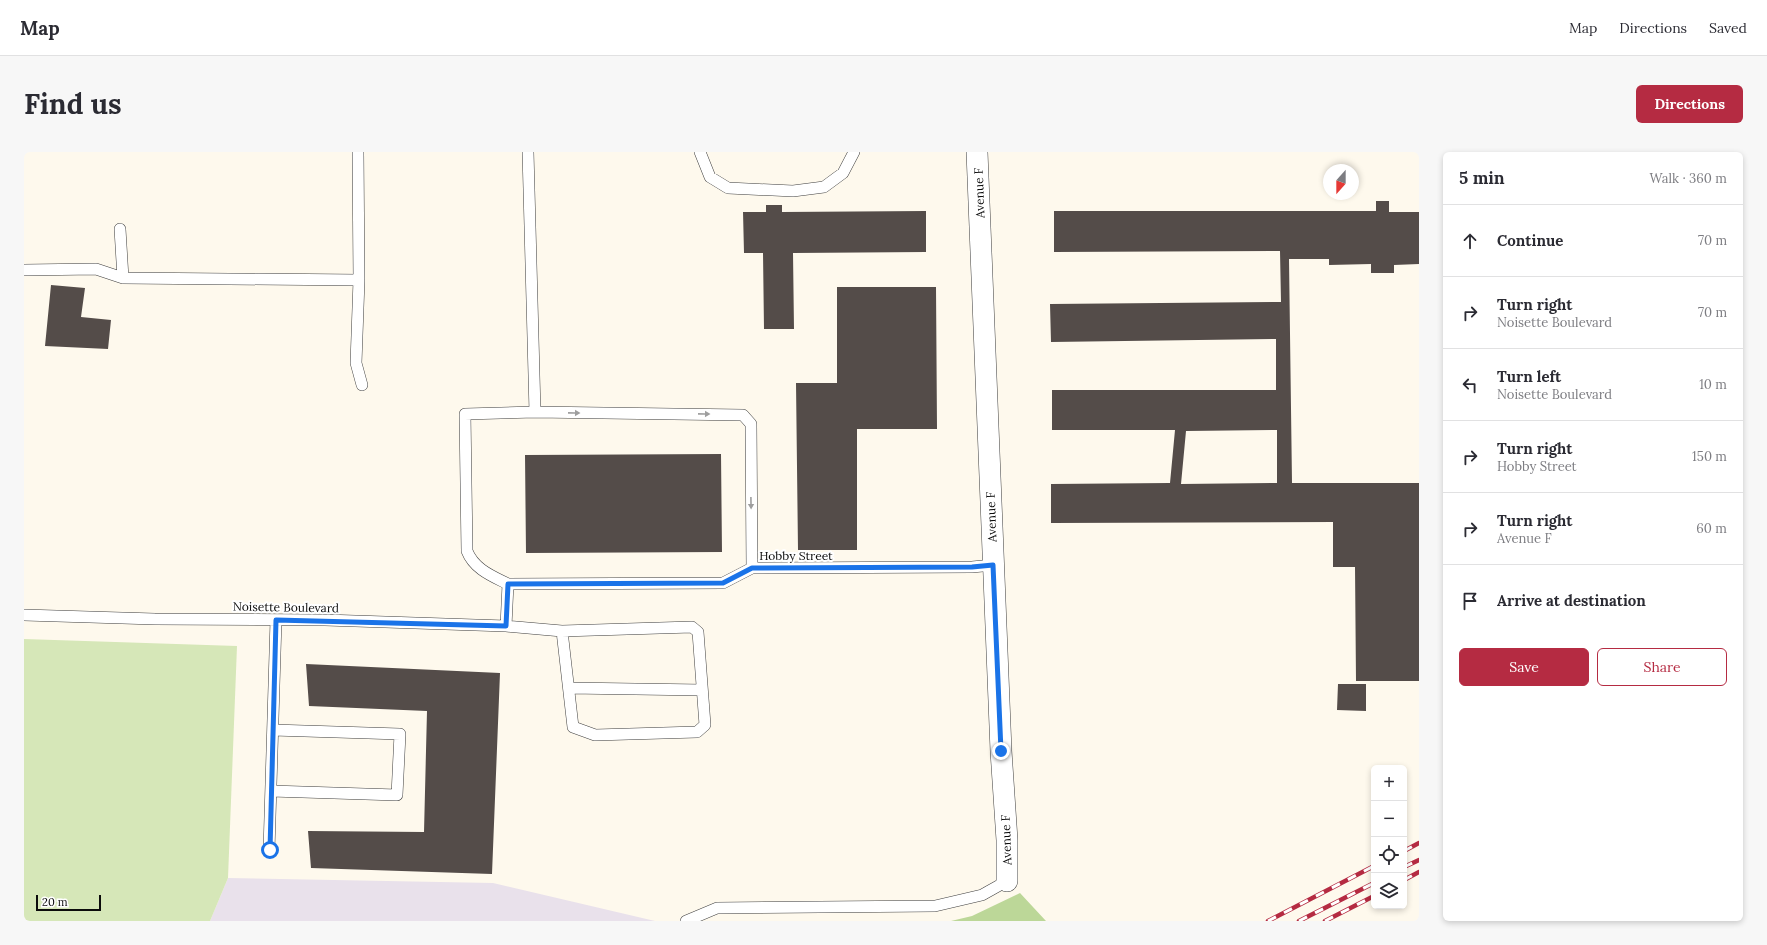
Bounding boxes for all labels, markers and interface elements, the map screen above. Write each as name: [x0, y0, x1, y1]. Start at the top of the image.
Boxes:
text: Map: [20, 16, 60, 40]
text: Map: [1569, 19, 1597, 37]
text: Directions: [1619, 19, 1687, 37]
text: Saved: [1709, 19, 1747, 37]
button: Directions: [1636, 85, 1743, 123]
text: Find us: [24, 86, 122, 122]
north arrow: [1323, 164, 1359, 200]
street label: Avenue F: [971, 167, 987, 219]
text: 5 min: [1459, 167, 1505, 189]
text: Walk · 360 m: [1649, 170, 1727, 187]
icon: ahead: [1459, 230, 1481, 252]
text: Continue: [1497, 231, 1563, 250]
text: 70 m: [1698, 232, 1727, 249]
text: Turn right: [1497, 295, 1573, 314]
icon: right: [1459, 302, 1481, 324]
text: 70 m: [1698, 304, 1727, 321]
text: Noisette Boulevard: [1497, 314, 1612, 331]
text: Turn left: [1497, 367, 1561, 386]
icon: left: [1459, 374, 1481, 396]
text: 10 m: [1699, 376, 1727, 393]
text: Noisette Boulevard: [1497, 386, 1612, 403]
one-way arrow: [568, 409, 580, 416]
one-way arrow: [698, 411, 711, 417]
text: Turn right: [1497, 439, 1573, 458]
icon: right: [1459, 446, 1481, 468]
text: 150 m: [1692, 448, 1727, 465]
text: Hobby Street: [1497, 458, 1577, 475]
street label: Avenue F: [983, 491, 999, 543]
one-way arrow: [748, 497, 755, 509]
text: Turn right: [1497, 511, 1573, 530]
icon: right: [1459, 518, 1481, 540]
text: 60 m: [1696, 520, 1727, 537]
text: Avenue F: [1497, 530, 1552, 547]
street label: Hobby Street: [759, 548, 833, 563]
icon: arrive: [1459, 590, 1481, 612]
text: Arrive at destination: [1497, 591, 1646, 610]
street label: Noisette Boulevard: [233, 599, 339, 615]
button: Save: [1459, 648, 1589, 686]
button: Share: [1597, 648, 1727, 686]
route end: [992, 742, 1010, 760]
map controls: [1371, 765, 1407, 909]
button: +: [1371, 765, 1407, 801]
button: −: [1371, 801, 1407, 837]
street label: Avenue F: [998, 814, 1014, 866]
button: locate: [1371, 837, 1407, 873]
route start: [261, 841, 279, 859]
button: layers: [1371, 873, 1407, 909]
scale bar: [36, 893, 101, 912]
text: 20 m: [42, 895, 67, 909]

